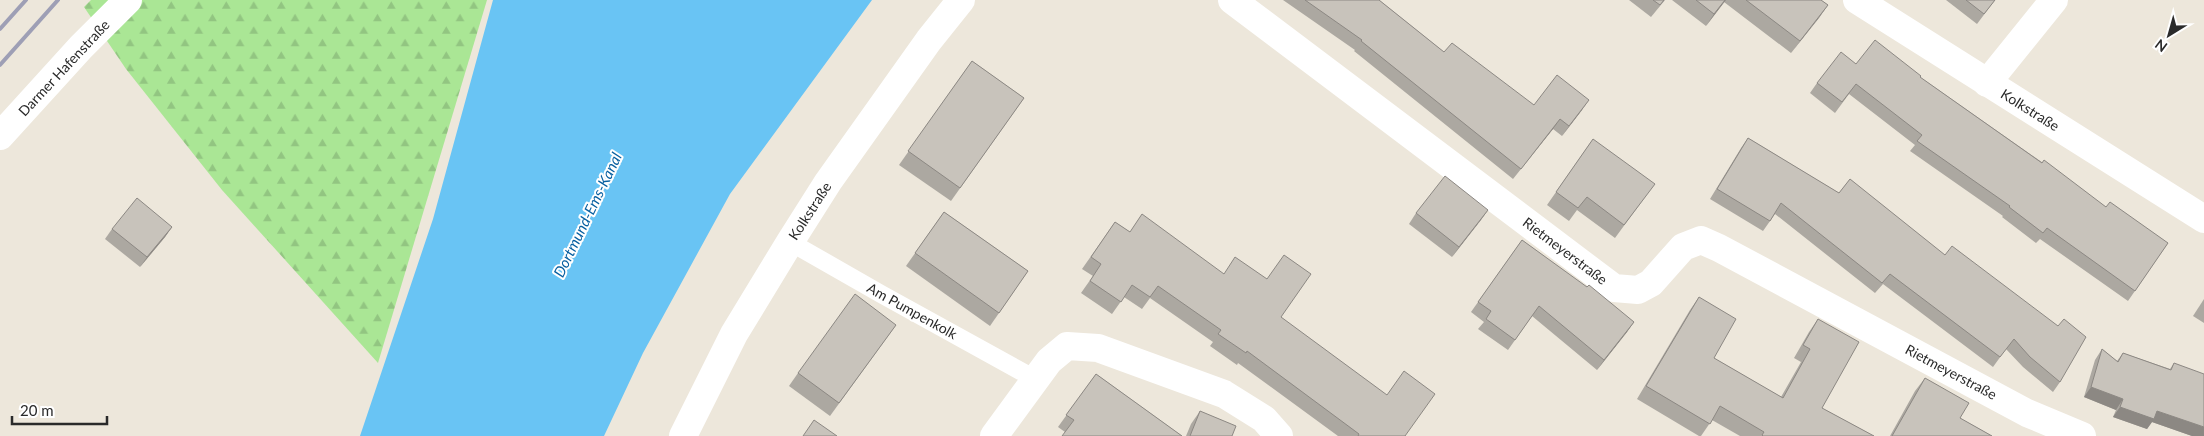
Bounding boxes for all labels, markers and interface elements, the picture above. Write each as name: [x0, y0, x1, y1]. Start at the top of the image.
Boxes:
north arrow: [2144, 10, 2194, 60]
street label: Darmer Hafenstraße: [15, 16, 113, 119]
text: N: [2151, 36, 2170, 56]
street label: Kolkstraße: [1998, 85, 2063, 134]
water label: Dortmund-Ems-Kanal: [549, 149, 625, 280]
street label: Kolkstraße: [785, 179, 835, 243]
street label: Rietmeyerstraße: [1520, 213, 1611, 288]
street label: Am Pumpenkolk: [864, 279, 961, 343]
street label: Rietmeyerstraße: [1903, 340, 2000, 403]
scale bar: [12, 394, 108, 426]
text: 20 m: [20, 401, 54, 419]

